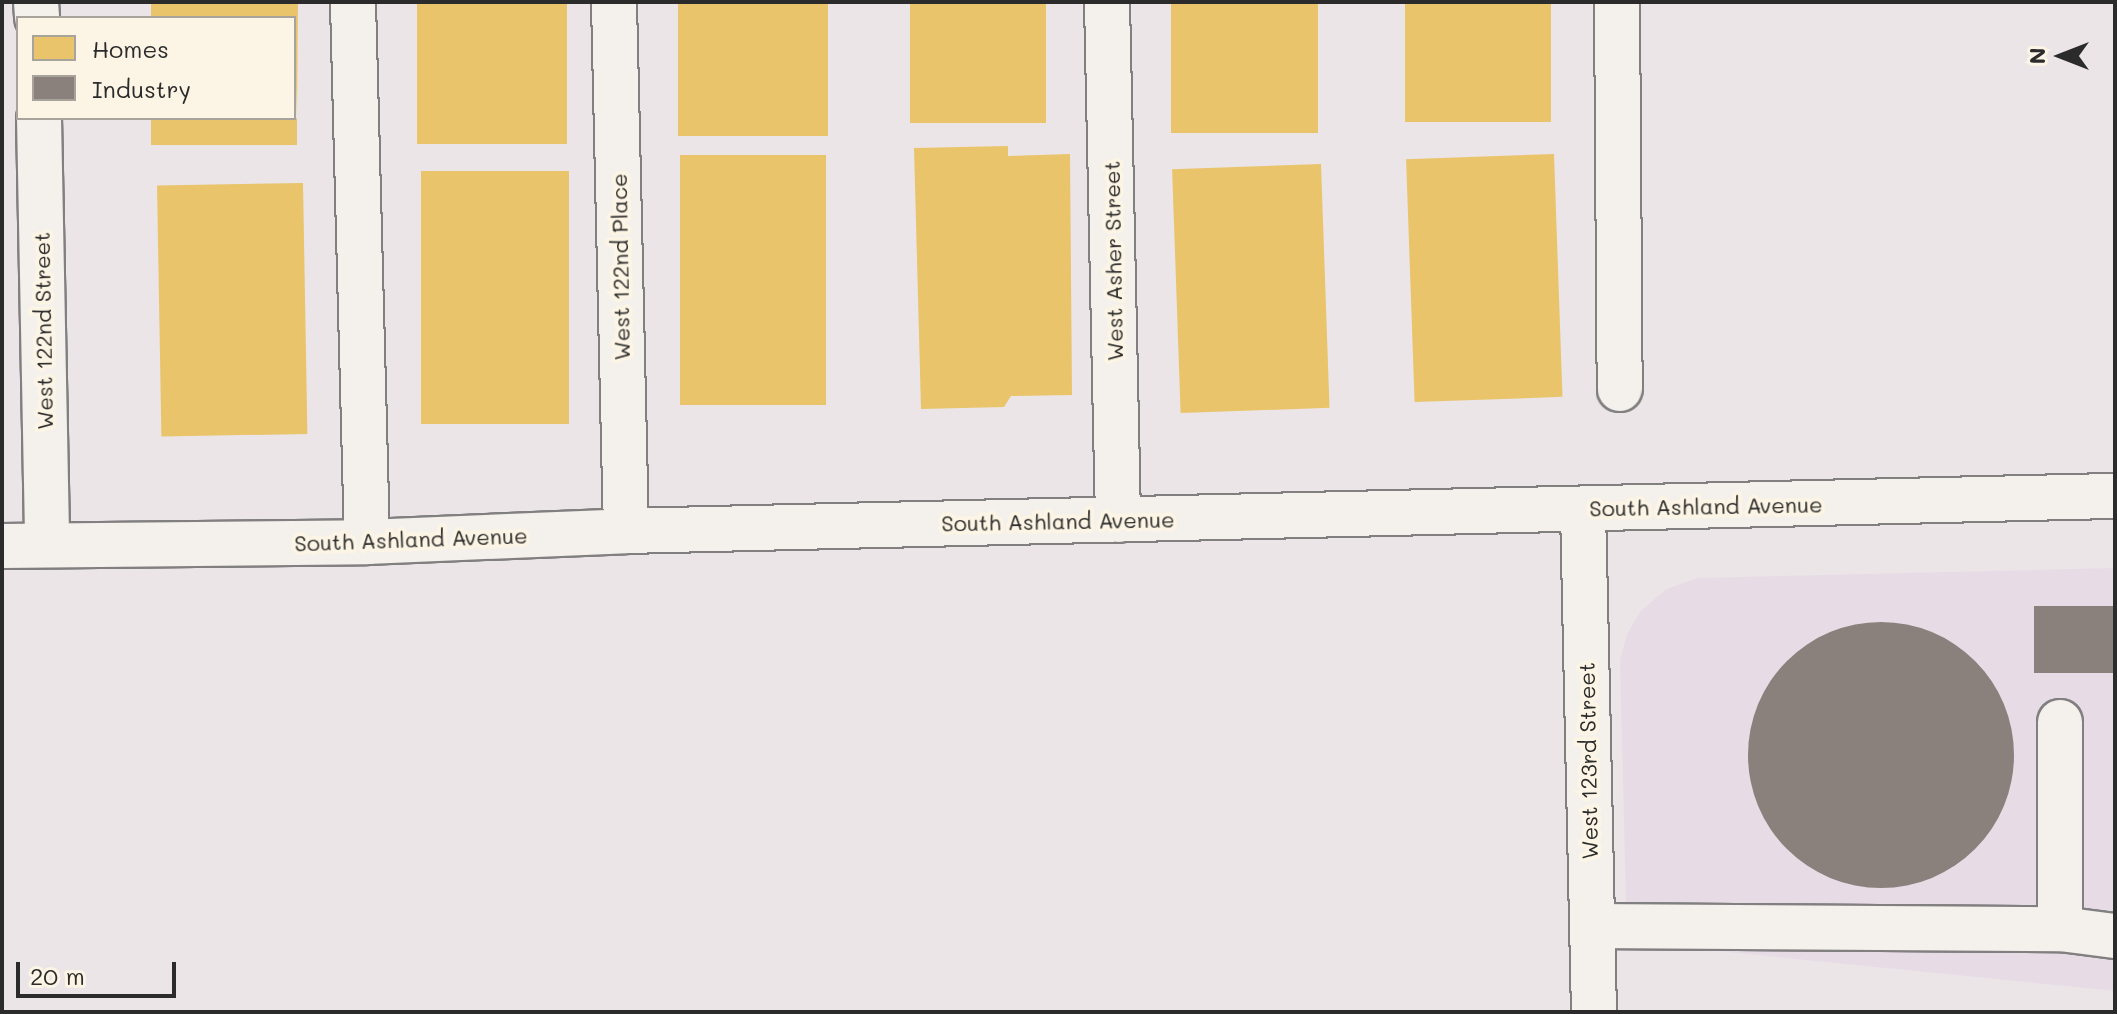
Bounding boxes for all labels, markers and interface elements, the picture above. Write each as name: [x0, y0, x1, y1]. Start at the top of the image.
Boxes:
legend: [16, 16, 296, 120]
north arrow: [2021, 16, 2101, 96]
text: Homes: [92, 33, 169, 64]
text: N: [2022, 48, 2051, 64]
text: Industry: [92, 73, 191, 104]
street label: West Asher Street: [1098, 161, 1128, 361]
street label: West 122nd Place: [605, 173, 635, 361]
street label: West 122nd Street: [28, 232, 58, 430]
street label: South Ashland Avenue: [1589, 491, 1823, 521]
street label: South Ashland Avenue: [941, 506, 1175, 536]
street label: South Ashland Avenue: [294, 522, 528, 556]
street label: West 123rd Street: [1573, 662, 1603, 860]
scale bar: [20, 946, 180, 996]
text: 20 m: [30, 960, 85, 991]

